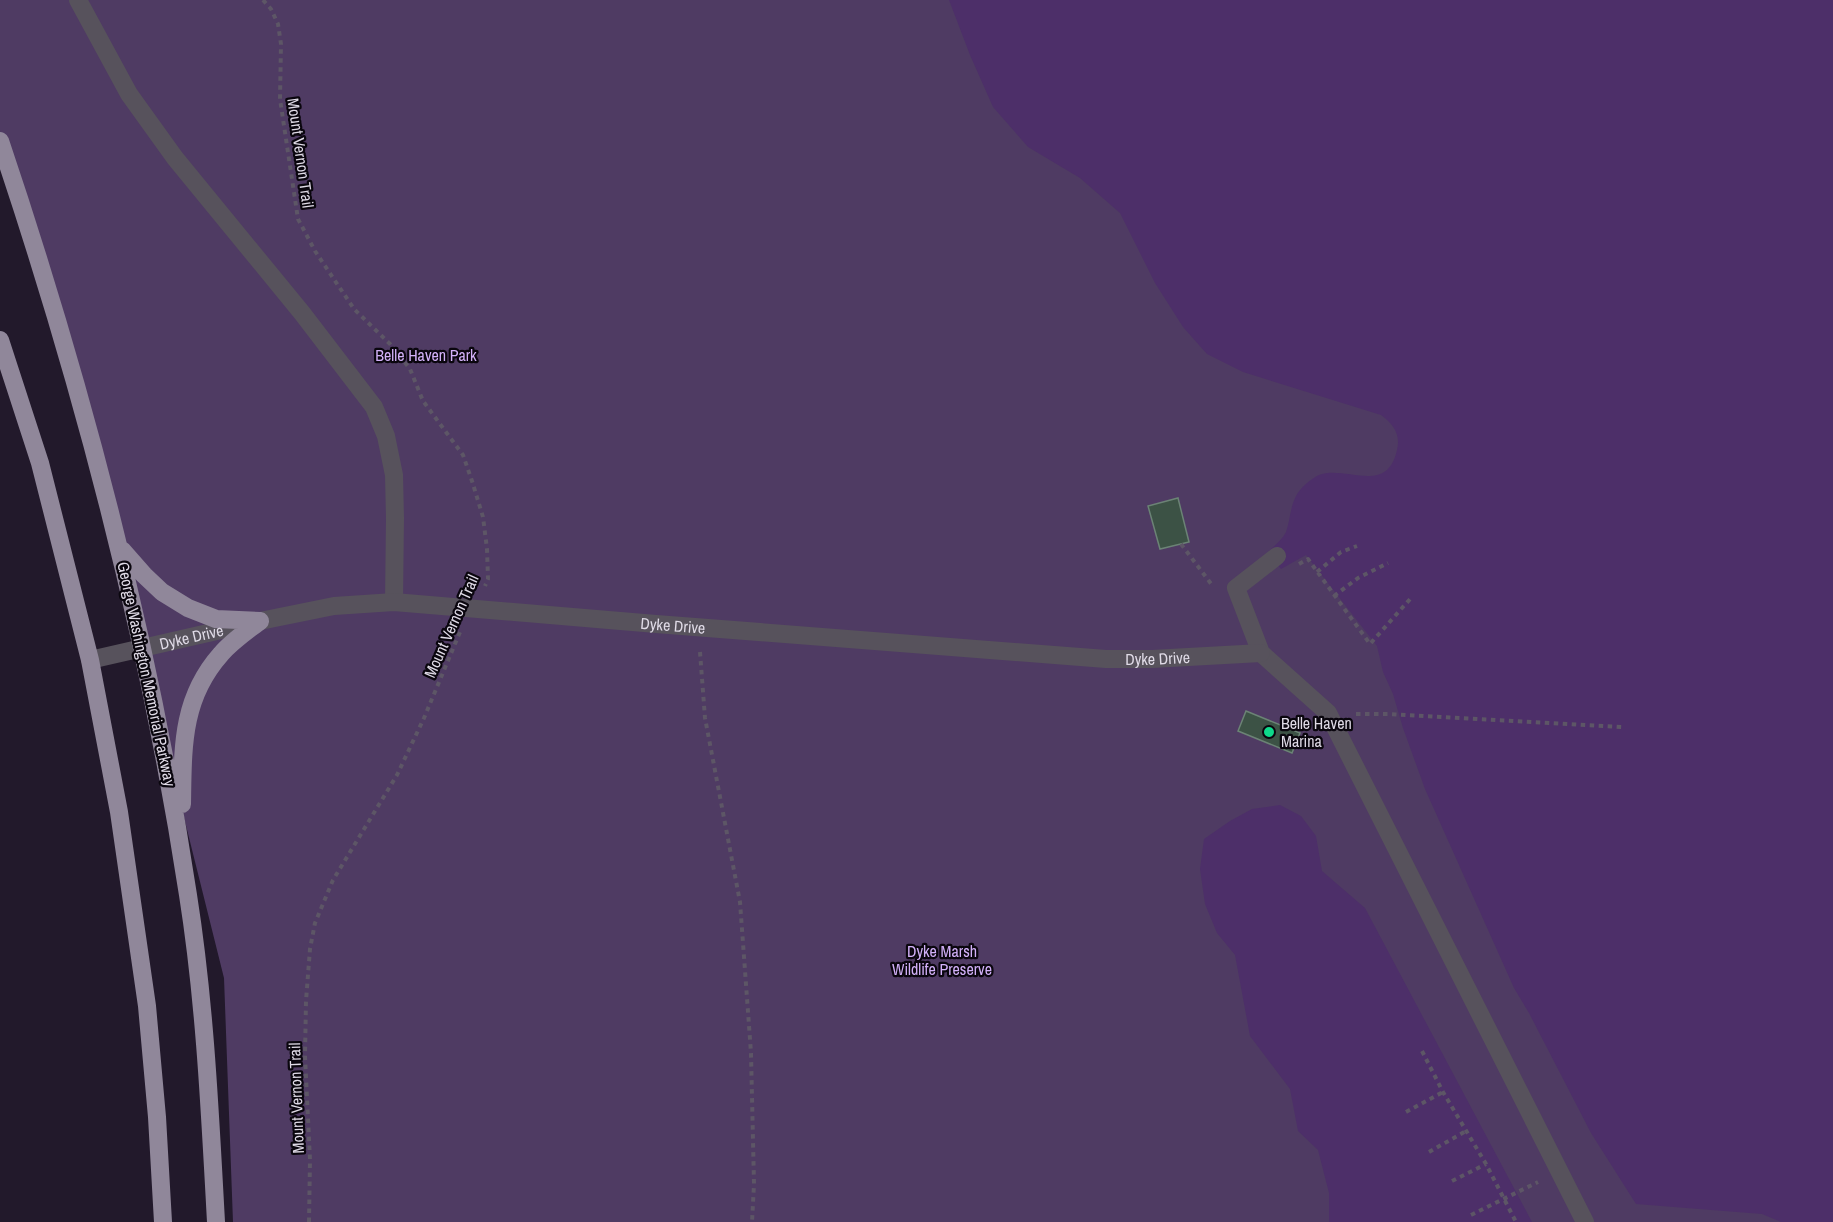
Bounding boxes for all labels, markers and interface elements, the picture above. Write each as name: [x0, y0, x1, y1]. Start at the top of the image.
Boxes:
street label: Mount Vernon Trail: [282, 97, 320, 210]
park label: Belle Haven Park: [375, 344, 477, 366]
street label: George Washington Memorial Parkway: [112, 560, 182, 789]
street label: Mount Vernon Trail: [418, 571, 484, 681]
street label: Dyke Drive: [640, 612, 706, 639]
street label: Dyke Drive: [157, 619, 225, 655]
street label: Dyke Drive: [1125, 646, 1191, 670]
place label: Belle Haven Marina: [1281, 712, 1352, 752]
marker: Belle Haven Marina: [1262, 725, 1276, 739]
park label: Dyke Marsh Wildlife Preserve: [892, 940, 992, 980]
street label: Mount Vernon Trail: [283, 1042, 309, 1154]

